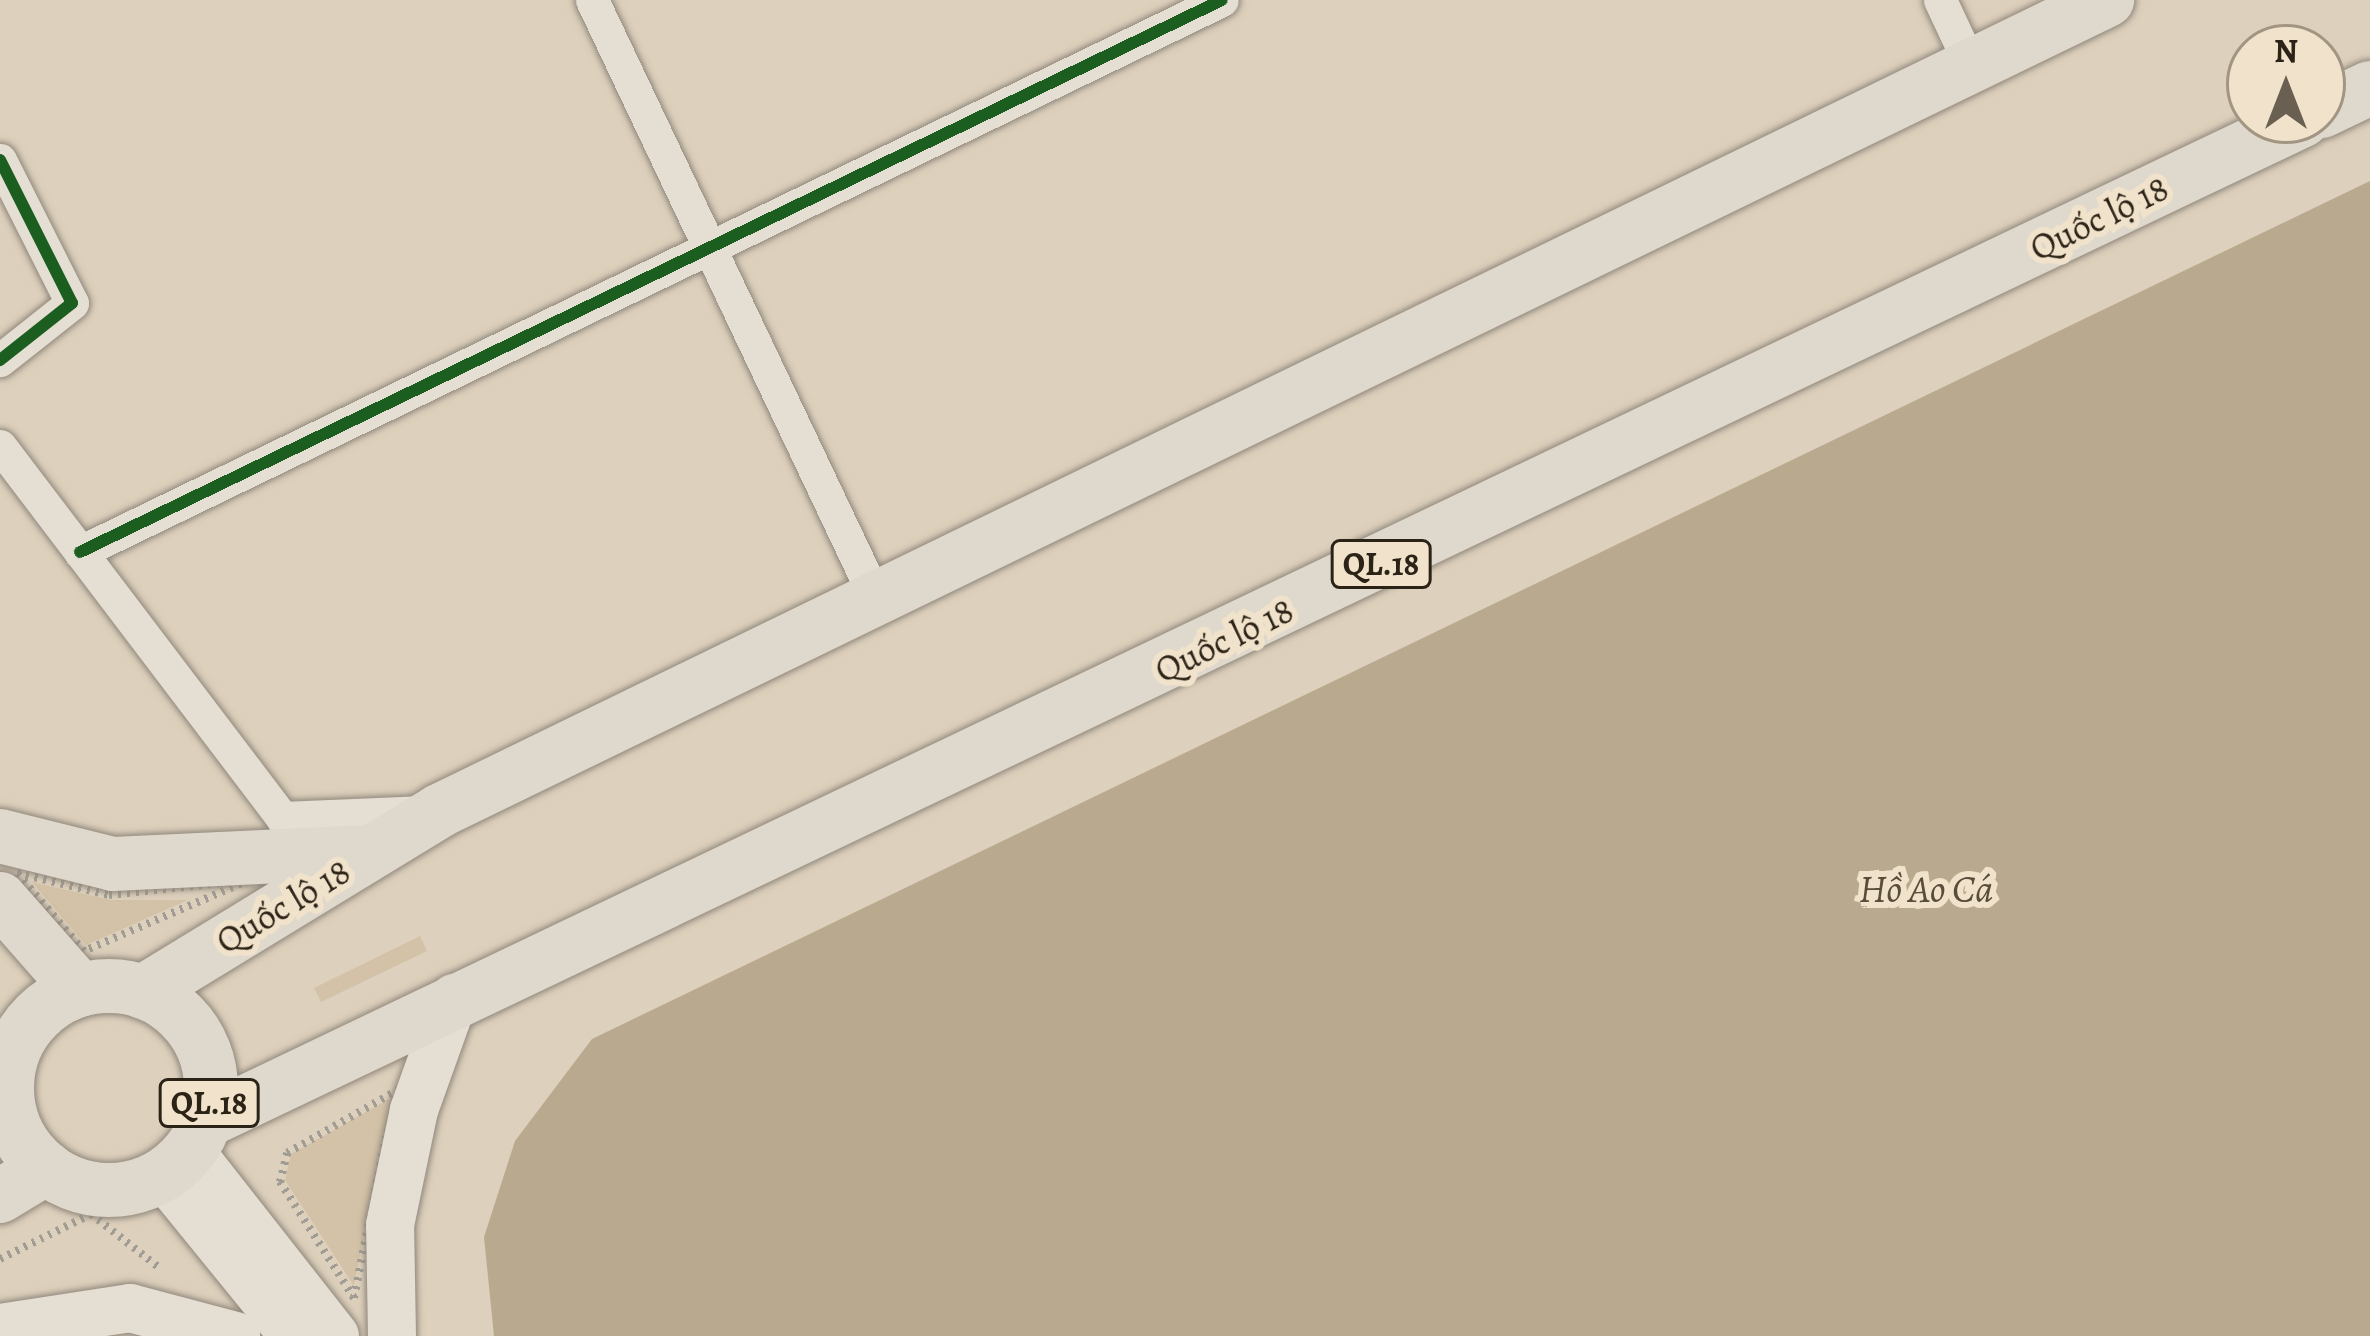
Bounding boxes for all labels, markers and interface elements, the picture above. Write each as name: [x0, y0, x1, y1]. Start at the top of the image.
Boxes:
north arrow: [2226, 24, 2346, 144]
text: N: [2274, 28, 2298, 73]
street label: Quốc lộ 18: [2023, 166, 2175, 270]
road number: QL.18: [1330, 537, 1432, 591]
street label: Quốc lộ 18: [1148, 588, 1300, 692]
street label: Quốc lộ 18: [208, 849, 358, 963]
water label: Hồ Ao Cá: [1859, 866, 1993, 912]
road number: QL.18: [158, 1076, 260, 1130]

